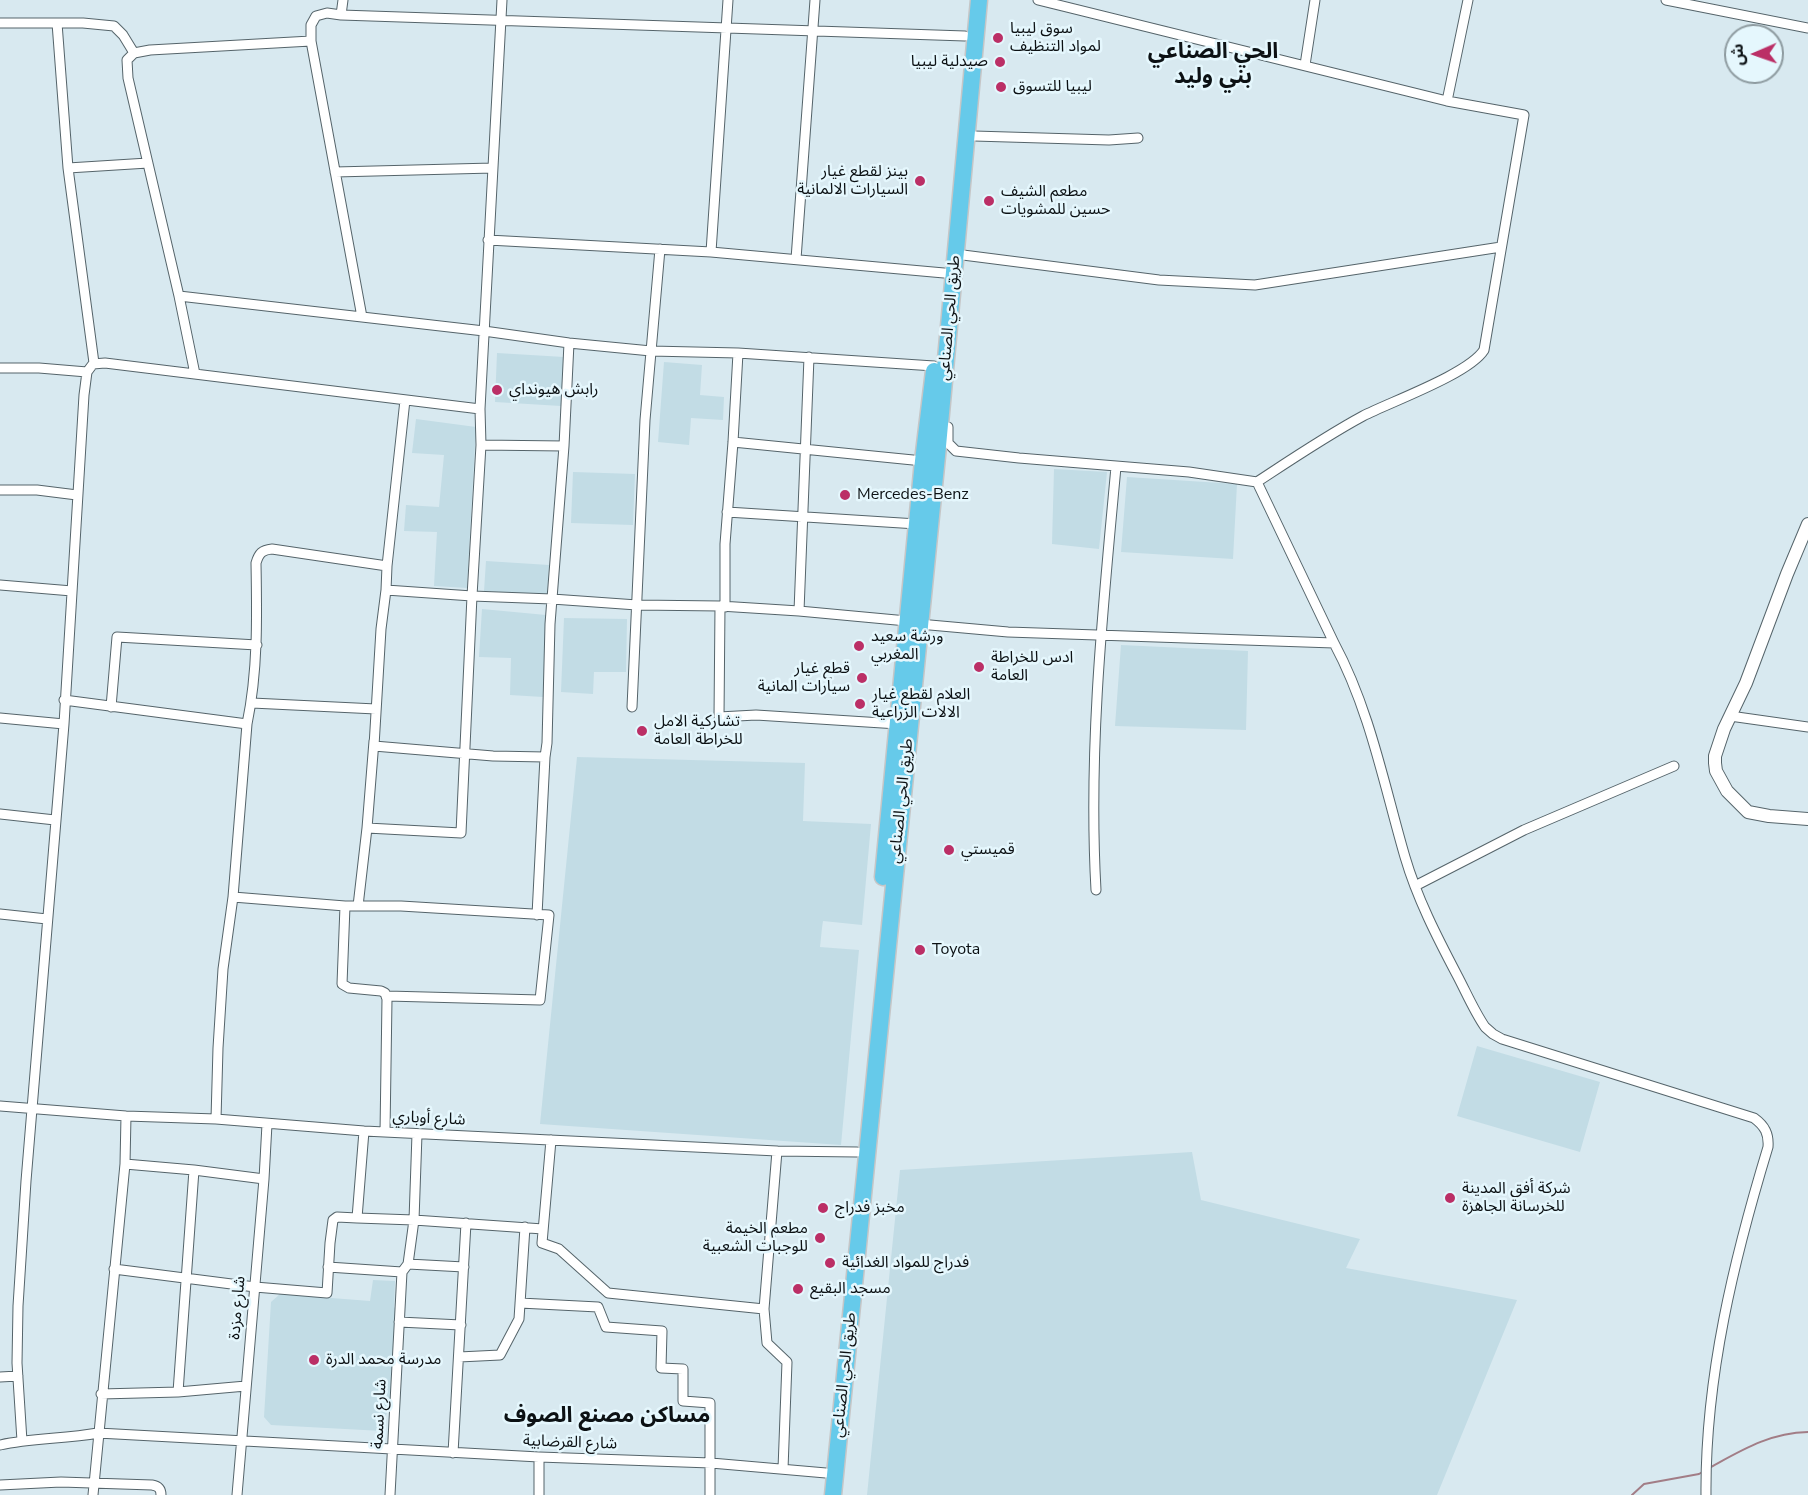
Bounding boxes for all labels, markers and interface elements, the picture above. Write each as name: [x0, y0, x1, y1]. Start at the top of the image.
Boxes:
place label: سوق ليبيا لمواد التنظيف: [1010, 19, 1101, 57]
north arrow: [1724, 24, 1784, 84]
marker: سوق ليبيا لمواد التنظيف: [991, 31, 1005, 45]
district label: الحي الصناعي بني وليد: [1148, 40, 1278, 92]
text: ش: [1727, 43, 1749, 66]
place label: صيدلية ليبيا: [911, 52, 988, 72]
marker: صيدلية ليبيا: [993, 55, 1007, 69]
place label: ليبيا للتسوق: [1013, 77, 1092, 97]
marker: ليبيا للتسوق: [994, 80, 1008, 94]
place label: بينز لقطع غيار السيارات الالمانية: [797, 162, 908, 200]
marker: بينز لقطع غيار السيارات الالمانية: [913, 174, 927, 188]
place label: مطعم الشيف حسين للمشويات: [1001, 182, 1110, 220]
marker: مطعم الشيف حسين للمشويات: [982, 194, 996, 208]
street label: طريق الحي الصناعي: [935, 255, 965, 381]
place label: رابش هيونداي: [509, 380, 598, 400]
marker: رابش هيونداي: [490, 383, 504, 397]
place label: Mercedes-Benz: [857, 485, 969, 505]
marker: Mercedes-Benz: [838, 488, 852, 502]
place label: ورشة سعيد المغربي: [871, 627, 943, 665]
marker: ورشة سعيد المغربي: [852, 639, 866, 653]
place label: ادس للخراطة العامة: [991, 648, 1073, 686]
place label: قطع غيار سيارات المانية: [758, 659, 850, 697]
marker: ادس للخراطة العامة: [972, 660, 986, 674]
marker: قطع غيار سيارات المانية: [855, 671, 869, 685]
place label: العلام لقطع غيار الالات الزراعية: [872, 685, 970, 723]
marker: العلام لقطع غيار الالات الزراعية: [853, 697, 867, 711]
place label: تشاركية الامل للخراطة العامة: [654, 712, 743, 750]
marker: تشاركية الامل للخراطة العامة: [635, 724, 649, 738]
street label: طريق الحي الصناعي: [886, 738, 918, 864]
place label: قميستي: [961, 840, 1015, 860]
marker: قميستي: [942, 843, 956, 857]
place label: Toyota: [932, 940, 980, 960]
marker: Toyota: [913, 943, 927, 957]
street label: شارع أوباري: [392, 1107, 466, 1131]
place label: شركة أفق المدينة للخرسانة الجاهزة: [1462, 1179, 1570, 1217]
marker: شركة أفق المدينة للخرسانة الجاهزة: [1443, 1191, 1457, 1205]
place label: مخبز فدراج: [835, 1198, 905, 1218]
marker: مخبز فدراج: [816, 1201, 830, 1215]
place label: مطعم الخيمة للوجبات الشعبية: [703, 1219, 808, 1257]
marker: مطعم الخيمة للوجبات الشعبية: [813, 1231, 827, 1245]
place label: فدراج للمواد الغدائية: [842, 1253, 969, 1273]
marker: فدراج للمواد الغدائية: [823, 1256, 837, 1270]
street label: شارع مزدة: [226, 1275, 250, 1341]
place label: مسجد البقيع: [810, 1279, 891, 1299]
marker: مسجد البقيع: [791, 1282, 805, 1296]
street label: طريق الحي الصناعي: [829, 1312, 861, 1438]
place label: مدرسة محمد الدرة: [326, 1350, 441, 1370]
marker: مدرسة محمد الدرة: [307, 1353, 321, 1367]
street label: شارع نسمة: [369, 1378, 391, 1450]
district label: مساكن مصنع الصوف: [504, 1404, 710, 1430]
street label: شارع القرضابية: [523, 1432, 617, 1454]

